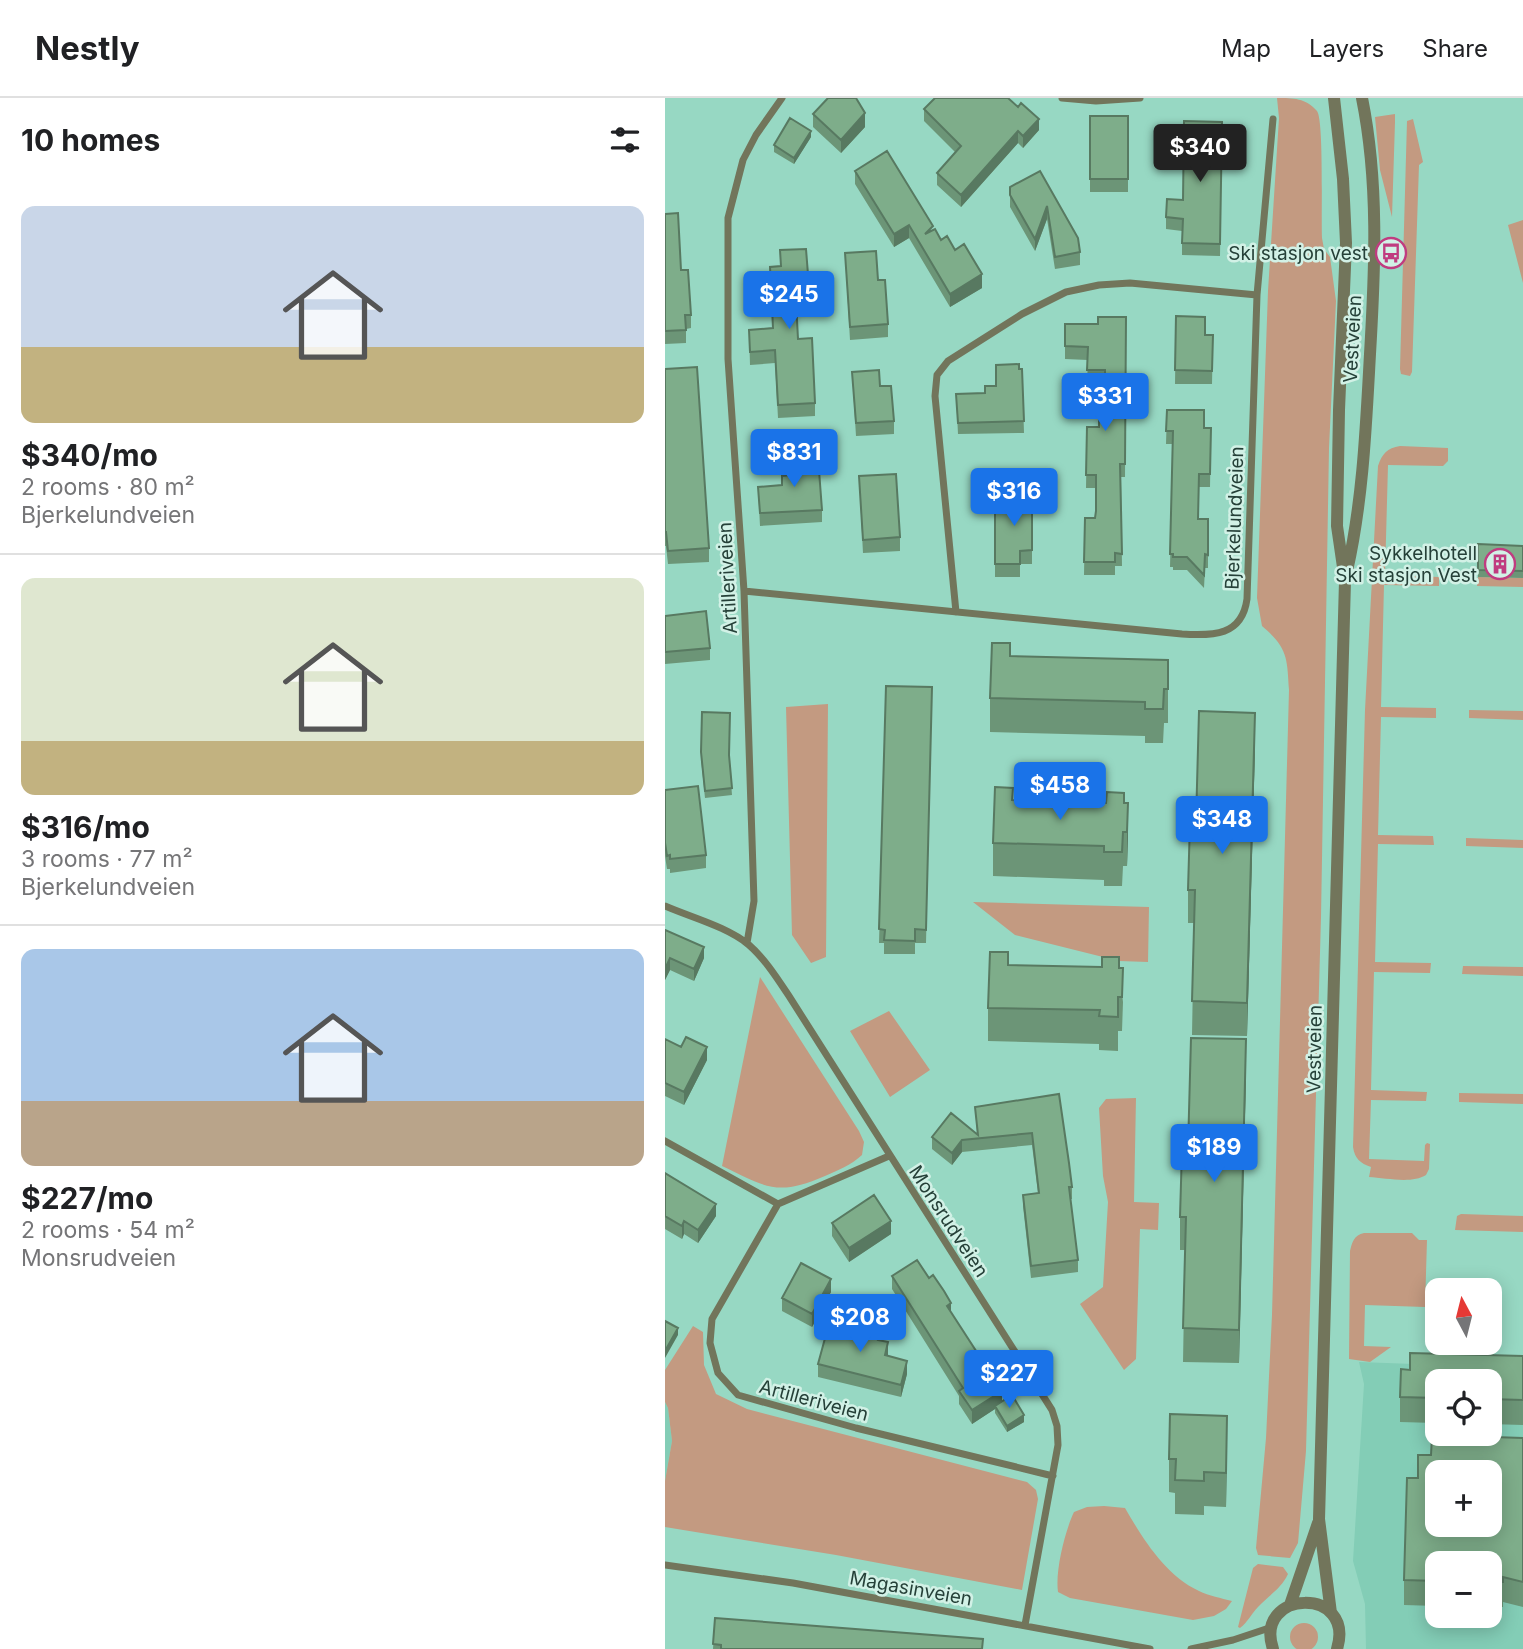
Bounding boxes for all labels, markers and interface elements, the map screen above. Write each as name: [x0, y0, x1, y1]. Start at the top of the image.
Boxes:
text: Nestly: [35, 28, 140, 68]
text: Map: [1221, 34, 1271, 63]
text: Layers: [1309, 34, 1384, 63]
text: Share: [1422, 34, 1488, 63]
icon: filters: [606, 121, 644, 159]
text: 10 homes: [21, 122, 160, 158]
pin: $340: [1159, 125, 1241, 184]
text: $340: [1170, 133, 1230, 161]
bus stop icon: Ski stasjon vest: [1374, 236, 1408, 270]
place label: Ski stasjon vest: [1228, 242, 1368, 265]
icon: home: [270, 252, 396, 378]
pin: $245: [748, 272, 830, 331]
text: $245: [759, 280, 819, 308]
street label: Vestveien: [1339, 294, 1366, 384]
pin: $331: [1064, 374, 1146, 433]
text: $331: [1078, 382, 1132, 410]
pin: $831: [753, 430, 835, 489]
text: $340/mo: [21, 437, 158, 473]
text: $831: [767, 438, 821, 466]
street label: Bjerkelundveien: [1220, 446, 1249, 590]
pin: $316: [973, 468, 1055, 528]
text: 2 rooms · 80 m²: [21, 473, 195, 501]
text: $316: [987, 477, 1041, 505]
text: Bjerkelundveien: [21, 501, 195, 529]
street label: Artilleriveien: [713, 521, 742, 634]
place label: Sykkelhotell Ski stasjon Vest: [1335, 542, 1477, 587]
building icon: Sykkelhotell Ski stasjon Vest: [1483, 547, 1517, 581]
icon: home: [270, 624, 396, 750]
pin: $458: [1019, 762, 1101, 822]
text: $458: [1030, 771, 1090, 799]
pin: $348: [1181, 796, 1263, 856]
text: $348: [1192, 805, 1252, 833]
text: $316/mo: [21, 809, 150, 845]
text: 3 rooms · 77 m²: [21, 845, 193, 873]
text: Bjerkelundveien: [21, 873, 195, 901]
icon: home: [270, 995, 396, 1121]
street label: Vestveien: [1302, 1005, 1327, 1093]
pin: $189: [1173, 1124, 1255, 1184]
text: $189: [1187, 1133, 1241, 1161]
street label: Monsrudveien: [904, 1161, 993, 1281]
text: $227/mo: [21, 1180, 153, 1216]
text: 2 rooms · 54 m²: [21, 1216, 195, 1244]
text: Monsrudveien: [21, 1244, 176, 1272]
north arrow: [1425, 1278, 1501, 1354]
map controls: [1425, 1278, 1502, 1628]
pin: $208: [819, 1294, 901, 1354]
text: $208: [830, 1303, 890, 1331]
pin: $227: [968, 1350, 1050, 1410]
text: $227: [980, 1359, 1038, 1387]
button: locate: [1425, 1369, 1502, 1446]
street label: Artilleriveien: [757, 1375, 871, 1426]
button: +: [1425, 1460, 1502, 1537]
button: −: [1425, 1551, 1502, 1628]
street label: Magasinveien: [848, 1566, 974, 1611]

